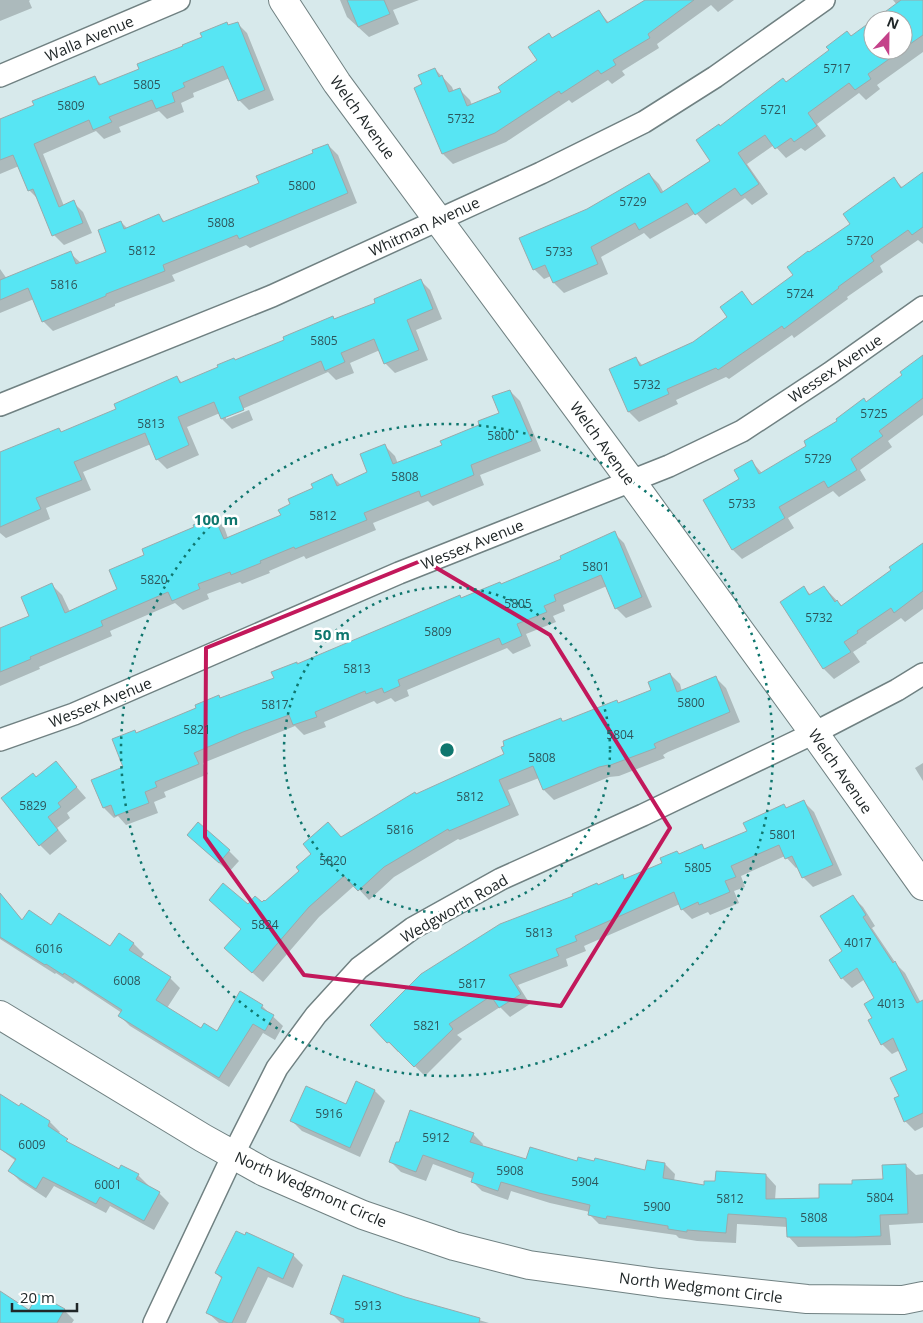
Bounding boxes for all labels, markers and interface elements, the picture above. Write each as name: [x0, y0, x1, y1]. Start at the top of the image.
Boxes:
street label: Walla Avenue: [42, 10, 136, 66]
north arrow: [863, 10, 913, 60]
text: N: [884, 12, 902, 33]
house number: 5717: [823, 60, 851, 77]
street label: Welch Avenue: [326, 71, 400, 163]
house number: 5805: [133, 76, 161, 93]
house number: 5809: [57, 97, 85, 114]
house number: 5721: [760, 101, 788, 118]
house number: 5732: [447, 110, 475, 127]
house number: 5800: [288, 177, 316, 194]
street label: Whitman Avenue: [366, 192, 482, 260]
house number: 5729: [619, 193, 647, 210]
house number: 5808: [207, 214, 235, 231]
house number: 5720: [846, 232, 874, 249]
house number: 5812: [128, 242, 156, 259]
house number: 5733: [545, 243, 573, 260]
house number: 5816: [50, 276, 78, 293]
house number: 5724: [786, 285, 814, 302]
street label: Wessex Avenue: [784, 329, 886, 407]
house number: 5805: [310, 332, 338, 349]
house number: 5732: [633, 376, 661, 393]
street label: Welch Avenue: [566, 397, 640, 489]
house number: 5725: [860, 405, 888, 422]
house number: 5813: [137, 415, 165, 432]
house number: 5800: [487, 427, 515, 444]
house number: 5729: [804, 450, 832, 467]
house number: 5808: [391, 468, 419, 485]
house number: 5733: [728, 495, 756, 512]
house number: 5812: [309, 507, 337, 524]
text: 100 m: [194, 509, 238, 529]
street label: Wessex Avenue: [418, 514, 526, 574]
house number: 5801: [582, 558, 610, 575]
house number: 5820: [140, 571, 168, 588]
house number: 5805: [504, 595, 532, 612]
house number: 5732: [805, 609, 833, 626]
house number: 5809: [424, 623, 452, 640]
text: 50 m: [314, 624, 350, 644]
house number: 5813: [343, 660, 371, 677]
street label: Wessex Avenue: [46, 672, 154, 732]
house number: 5800: [677, 694, 705, 711]
house number: 5817: [261, 696, 289, 713]
house number: 5821: [183, 721, 211, 738]
street label: Welch Avenue: [805, 725, 877, 817]
house number: 5804: [606, 726, 634, 743]
centre of rings: [438, 741, 456, 759]
house number: 5808: [528, 749, 556, 766]
house number: 5812: [456, 788, 484, 805]
house number: 5829: [19, 797, 47, 814]
house number: 5816: [386, 821, 414, 838]
house number: 5801: [769, 826, 797, 843]
house number: 5820: [319, 852, 347, 869]
house number: 5805: [684, 859, 712, 876]
street label: Wedgworth Road: [397, 869, 511, 947]
house number: 5824: [251, 916, 279, 933]
house number: 5813: [525, 924, 553, 941]
house number: 4017: [844, 934, 872, 951]
house number: 6016: [35, 940, 63, 957]
house number: 6008: [113, 972, 141, 989]
house number: 5817: [458, 975, 486, 992]
house number: 4013: [877, 995, 905, 1012]
house number: 5821: [413, 1017, 441, 1034]
house number: 5916: [315, 1105, 343, 1122]
house number: 5912: [422, 1129, 450, 1146]
house number: 6009: [18, 1136, 46, 1153]
street label: North Wedgmont Circle: [232, 1146, 390, 1232]
house number: 5908: [496, 1162, 524, 1179]
house number: 5904: [571, 1173, 599, 1190]
house number: 6001: [94, 1176, 122, 1193]
house number: 5804: [866, 1189, 894, 1206]
house number: 5812: [716, 1190, 744, 1207]
house number: 5900: [643, 1198, 671, 1215]
house number: 5808: [800, 1209, 828, 1226]
street label: North Wedgmont Circle: [618, 1267, 784, 1307]
scale bar: [12, 1280, 78, 1312]
text: 20 m: [20, 1287, 55, 1307]
house number: 5913: [354, 1297, 382, 1314]

